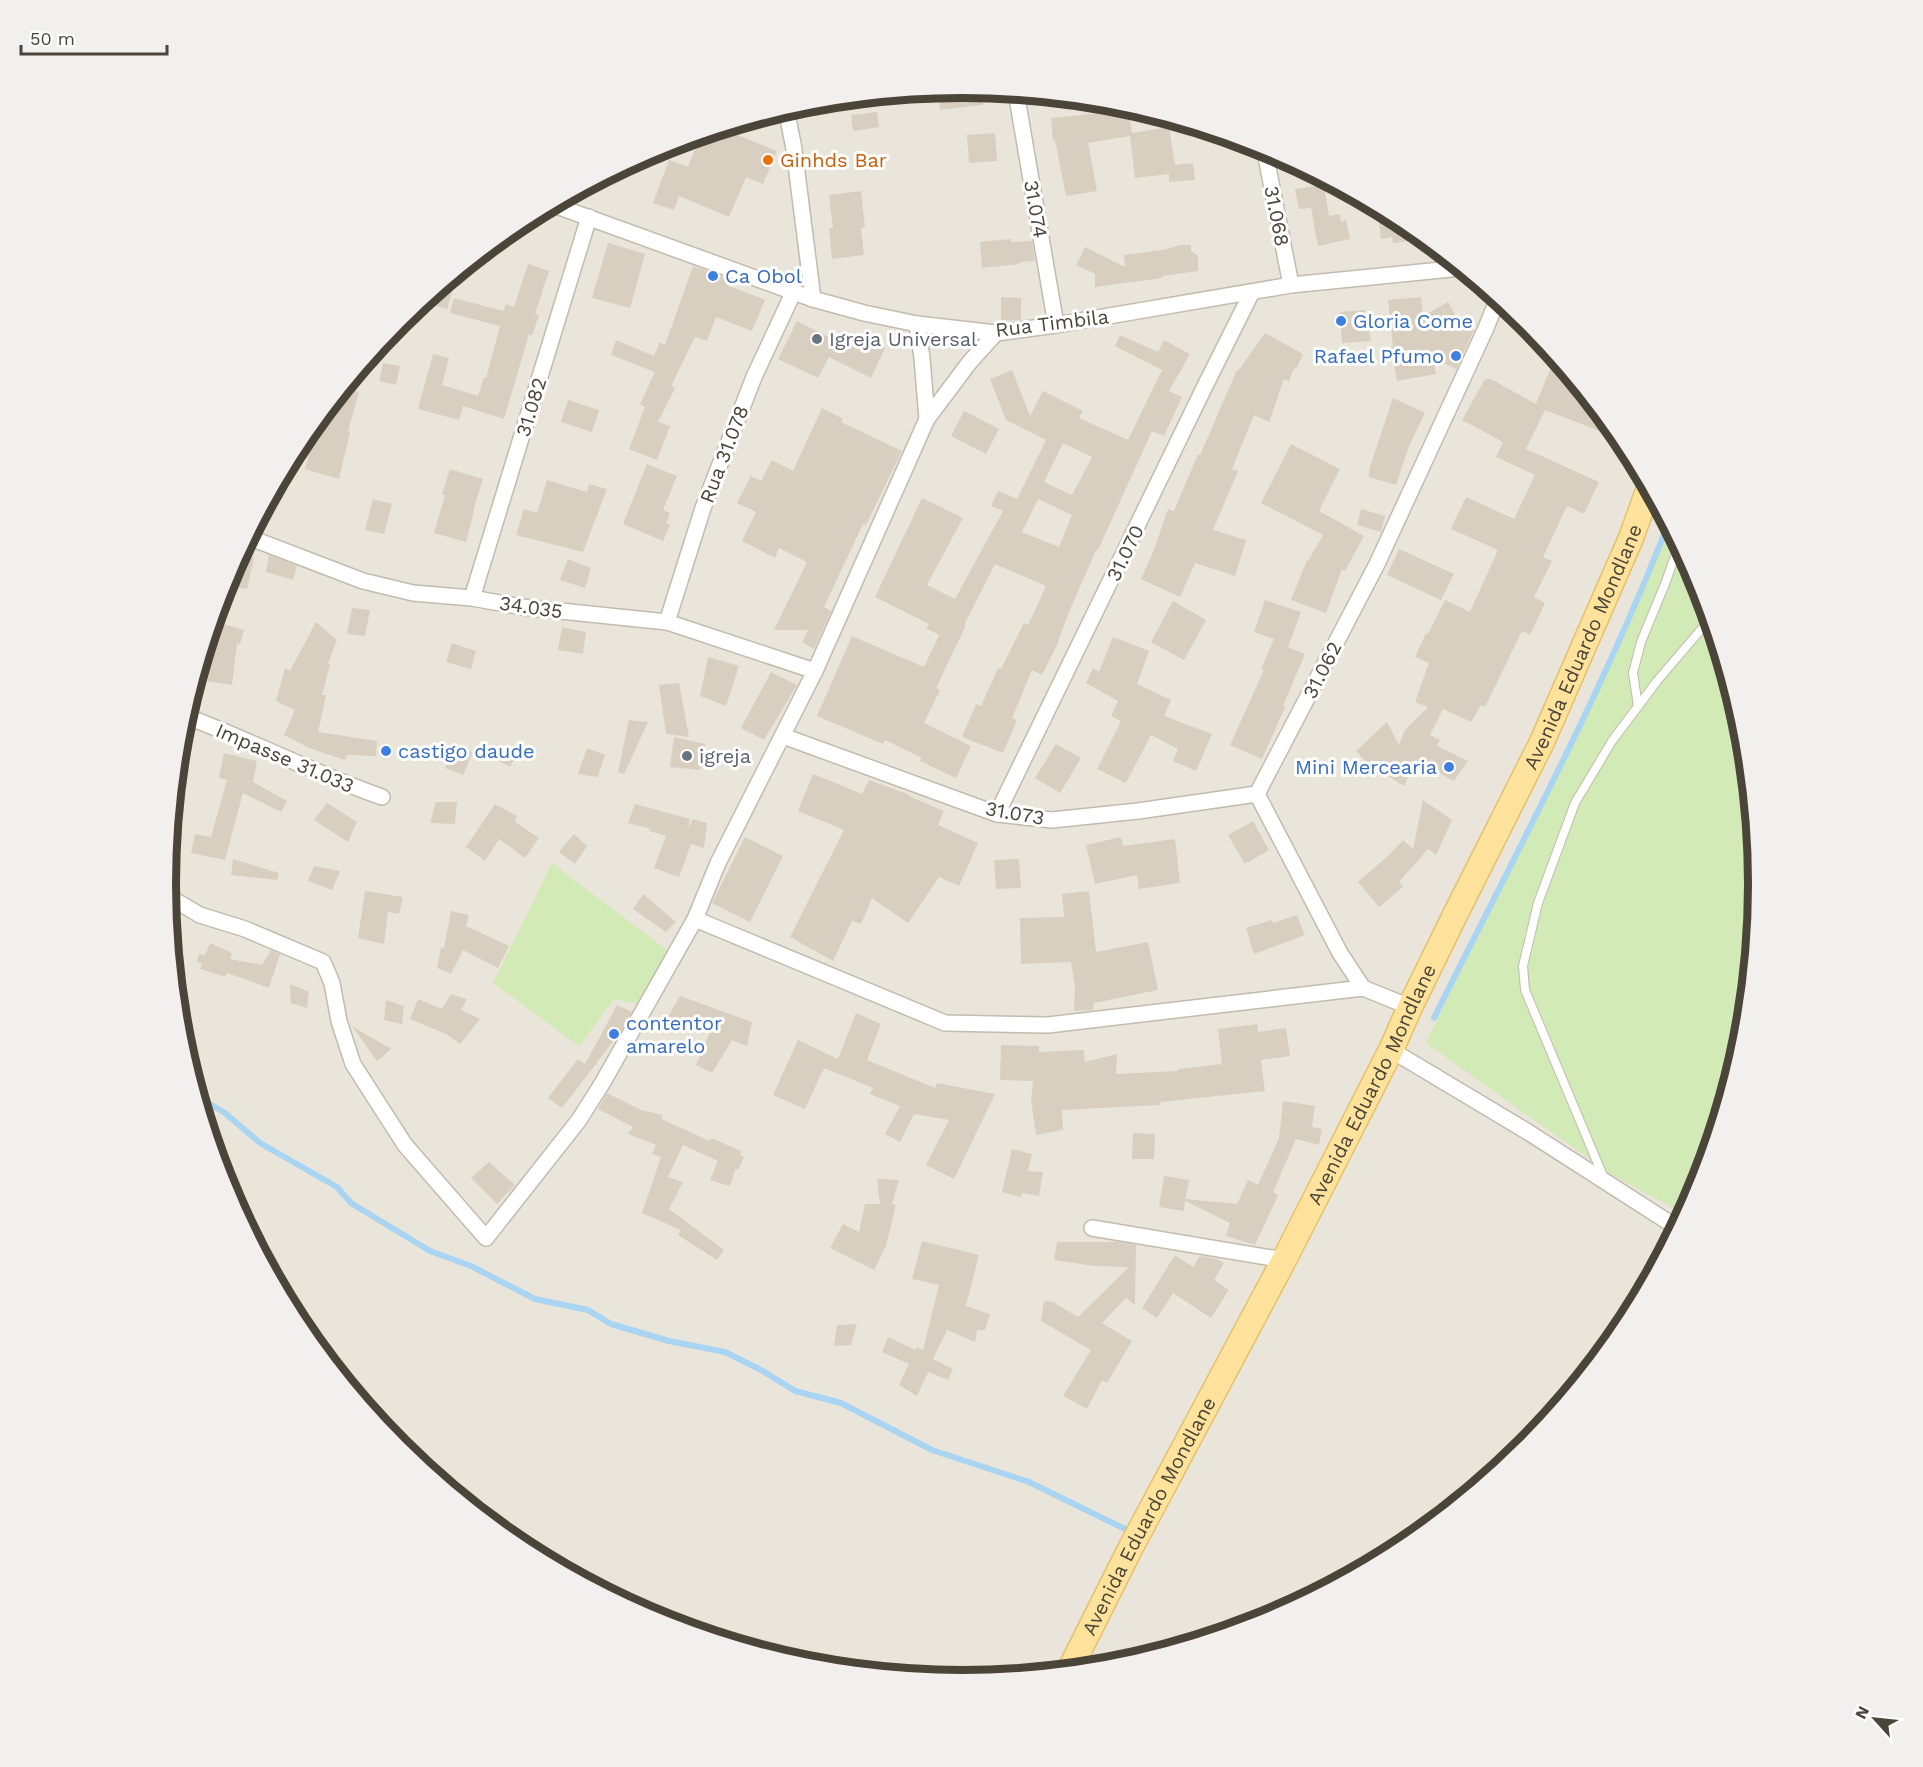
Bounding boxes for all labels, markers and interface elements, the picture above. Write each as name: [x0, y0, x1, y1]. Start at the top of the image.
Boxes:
scale bar: [21, 18, 166, 56]
text: 50 m: [30, 28, 75, 49]
place label: Ginhds Bar: [780, 148, 887, 172]
marker: Ginhds Bar: [761, 153, 775, 167]
street label: 31.074: [1019, 178, 1053, 240]
street label: 31.068: [1259, 184, 1295, 248]
place label: Ca Obol: [725, 264, 802, 288]
marker: Ca Obol: [706, 269, 720, 283]
street label: Rua Timbila: [994, 304, 1110, 342]
place label: Gloria Come: [1353, 309, 1473, 333]
marker: Gloria Come: [1334, 314, 1348, 328]
place label: Igreja Universal: [829, 327, 977, 351]
marker: Igreja Universal: [810, 332, 824, 346]
place label: Rafael Pfumo: [1314, 344, 1444, 368]
marker: Rafael Pfumo: [1449, 349, 1463, 363]
street label: 31.082: [511, 374, 551, 440]
street label: Rua 31.078: [694, 402, 754, 506]
street label: 31.070: [1101, 521, 1149, 585]
street label: Avenida Eduardo Mondlane: [1518, 521, 1647, 773]
street label: 34.035: [498, 591, 564, 623]
street label: 31.062: [1298, 638, 1346, 702]
street label: Impasse 31.033: [212, 718, 358, 798]
place label: castigo daude: [398, 739, 535, 763]
marker: castigo daude: [379, 744, 393, 758]
place label: igreja: [699, 744, 751, 768]
marker: igreja: [680, 749, 694, 763]
place label: Mini Mercearia: [1295, 755, 1437, 779]
marker: Mini Mercearia: [1442, 760, 1456, 774]
street label: 31.073: [984, 796, 1046, 830]
street label: Avenida Eduardo Mondlane: [1302, 960, 1441, 1209]
place label: contentor amarelo: [626, 1011, 722, 1058]
marker: contentor amarelo: [607, 1027, 621, 1041]
street label: Avenida Eduardo Mondlane: [1077, 1393, 1221, 1639]
north arrow: [1845, 1689, 1905, 1749]
text: N: [1851, 1703, 1873, 1722]

